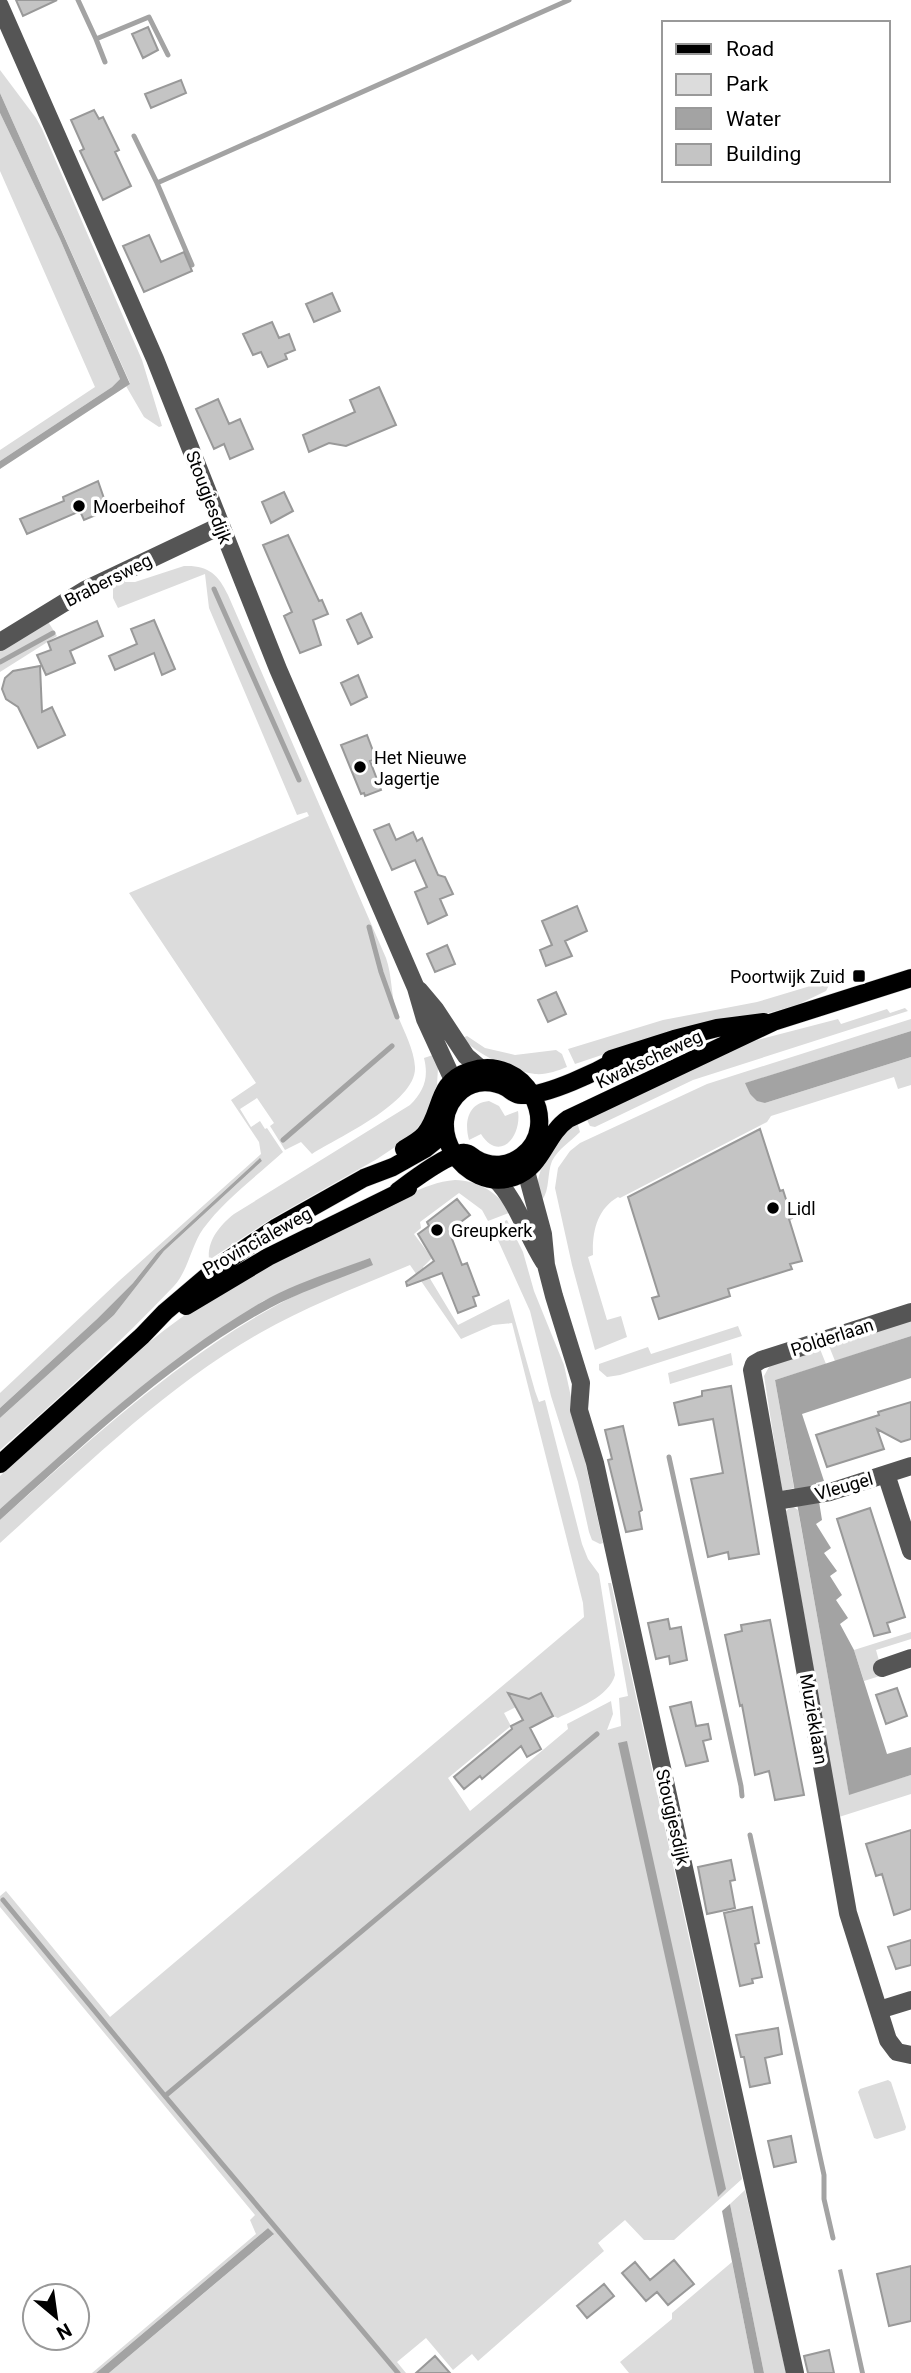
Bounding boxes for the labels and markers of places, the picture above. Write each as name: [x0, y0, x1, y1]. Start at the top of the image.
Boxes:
place label: Moerbeihof: [93, 496, 186, 517]
marker: Moerbeihof: [71, 498, 87, 514]
place label: Het Nieuwe Jagertje: [374, 747, 467, 789]
marker: Het Nieuwe Jagertje: [352, 759, 368, 775]
place label: Poortwijk Zuid: [730, 966, 845, 987]
marker: Poortwijk Zuid: [851, 968, 867, 984]
place label: Lidl: [787, 1198, 816, 1219]
marker: Lidl: [765, 1200, 781, 1216]
place label: Greupkerk: [451, 1220, 533, 1241]
marker: Greupkerk: [429, 1222, 445, 1238]

